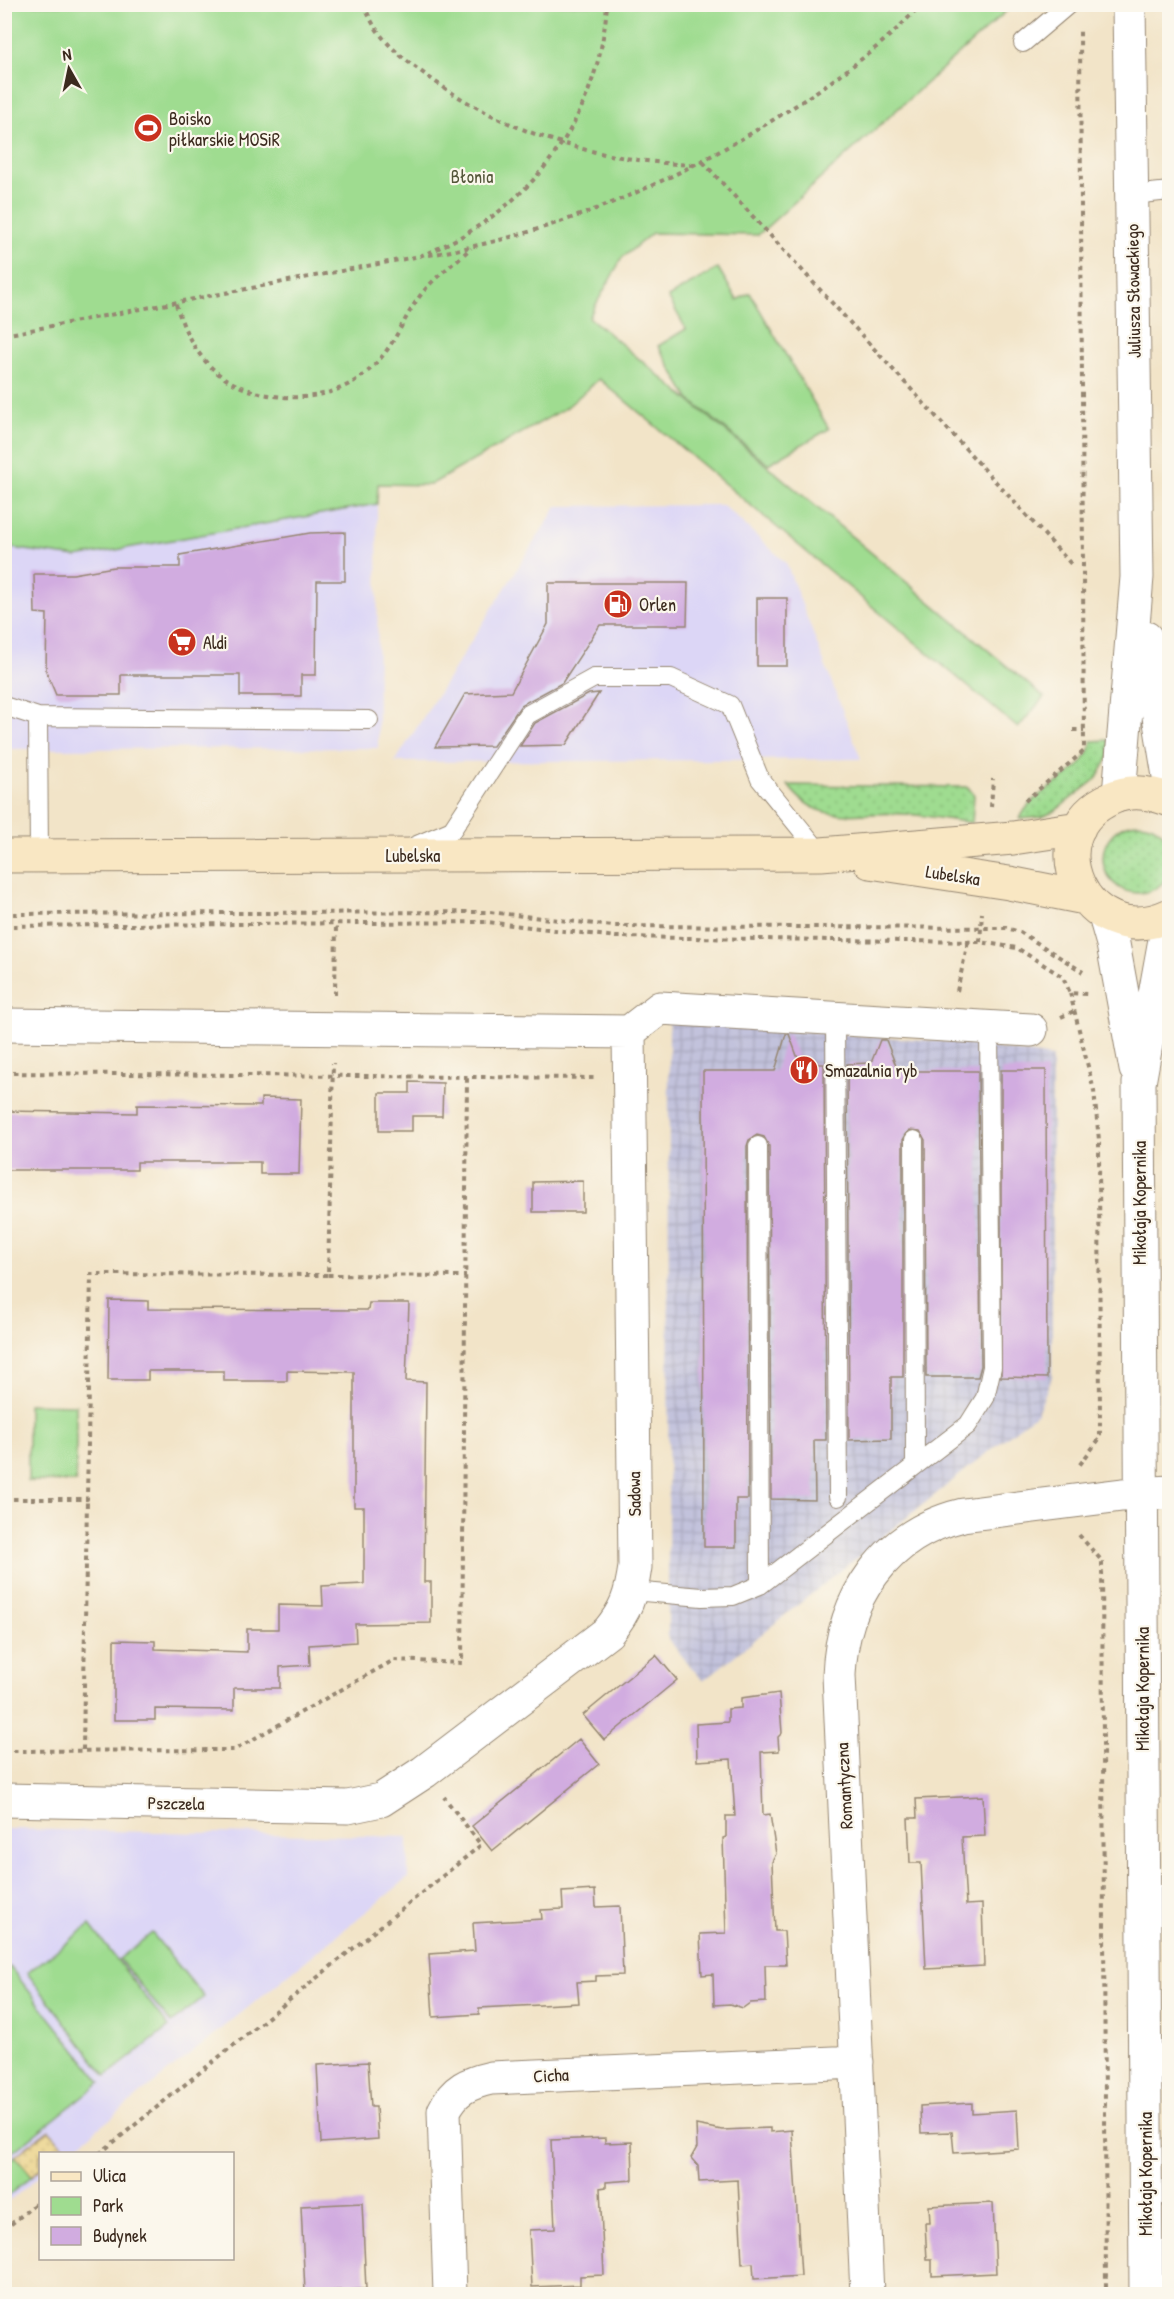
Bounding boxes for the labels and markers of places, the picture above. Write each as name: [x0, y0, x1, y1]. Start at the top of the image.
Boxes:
place label: Boisko piłkarskie MOSiR: [169, 106, 280, 152]
sports icon: Boisko piłkarskie MOSiR: [132, 112, 164, 144]
fuel station icon: Orlen: [602, 588, 634, 620]
place label: Orlen: [639, 592, 676, 617]
supermarket icon: Aldi: [166, 626, 198, 658]
place label: Aldi: [203, 630, 228, 655]
restaurant icon: Smazalnia ryb: [788, 1054, 820, 1086]
place label: Smazalnia ryb: [825, 1058, 917, 1083]

